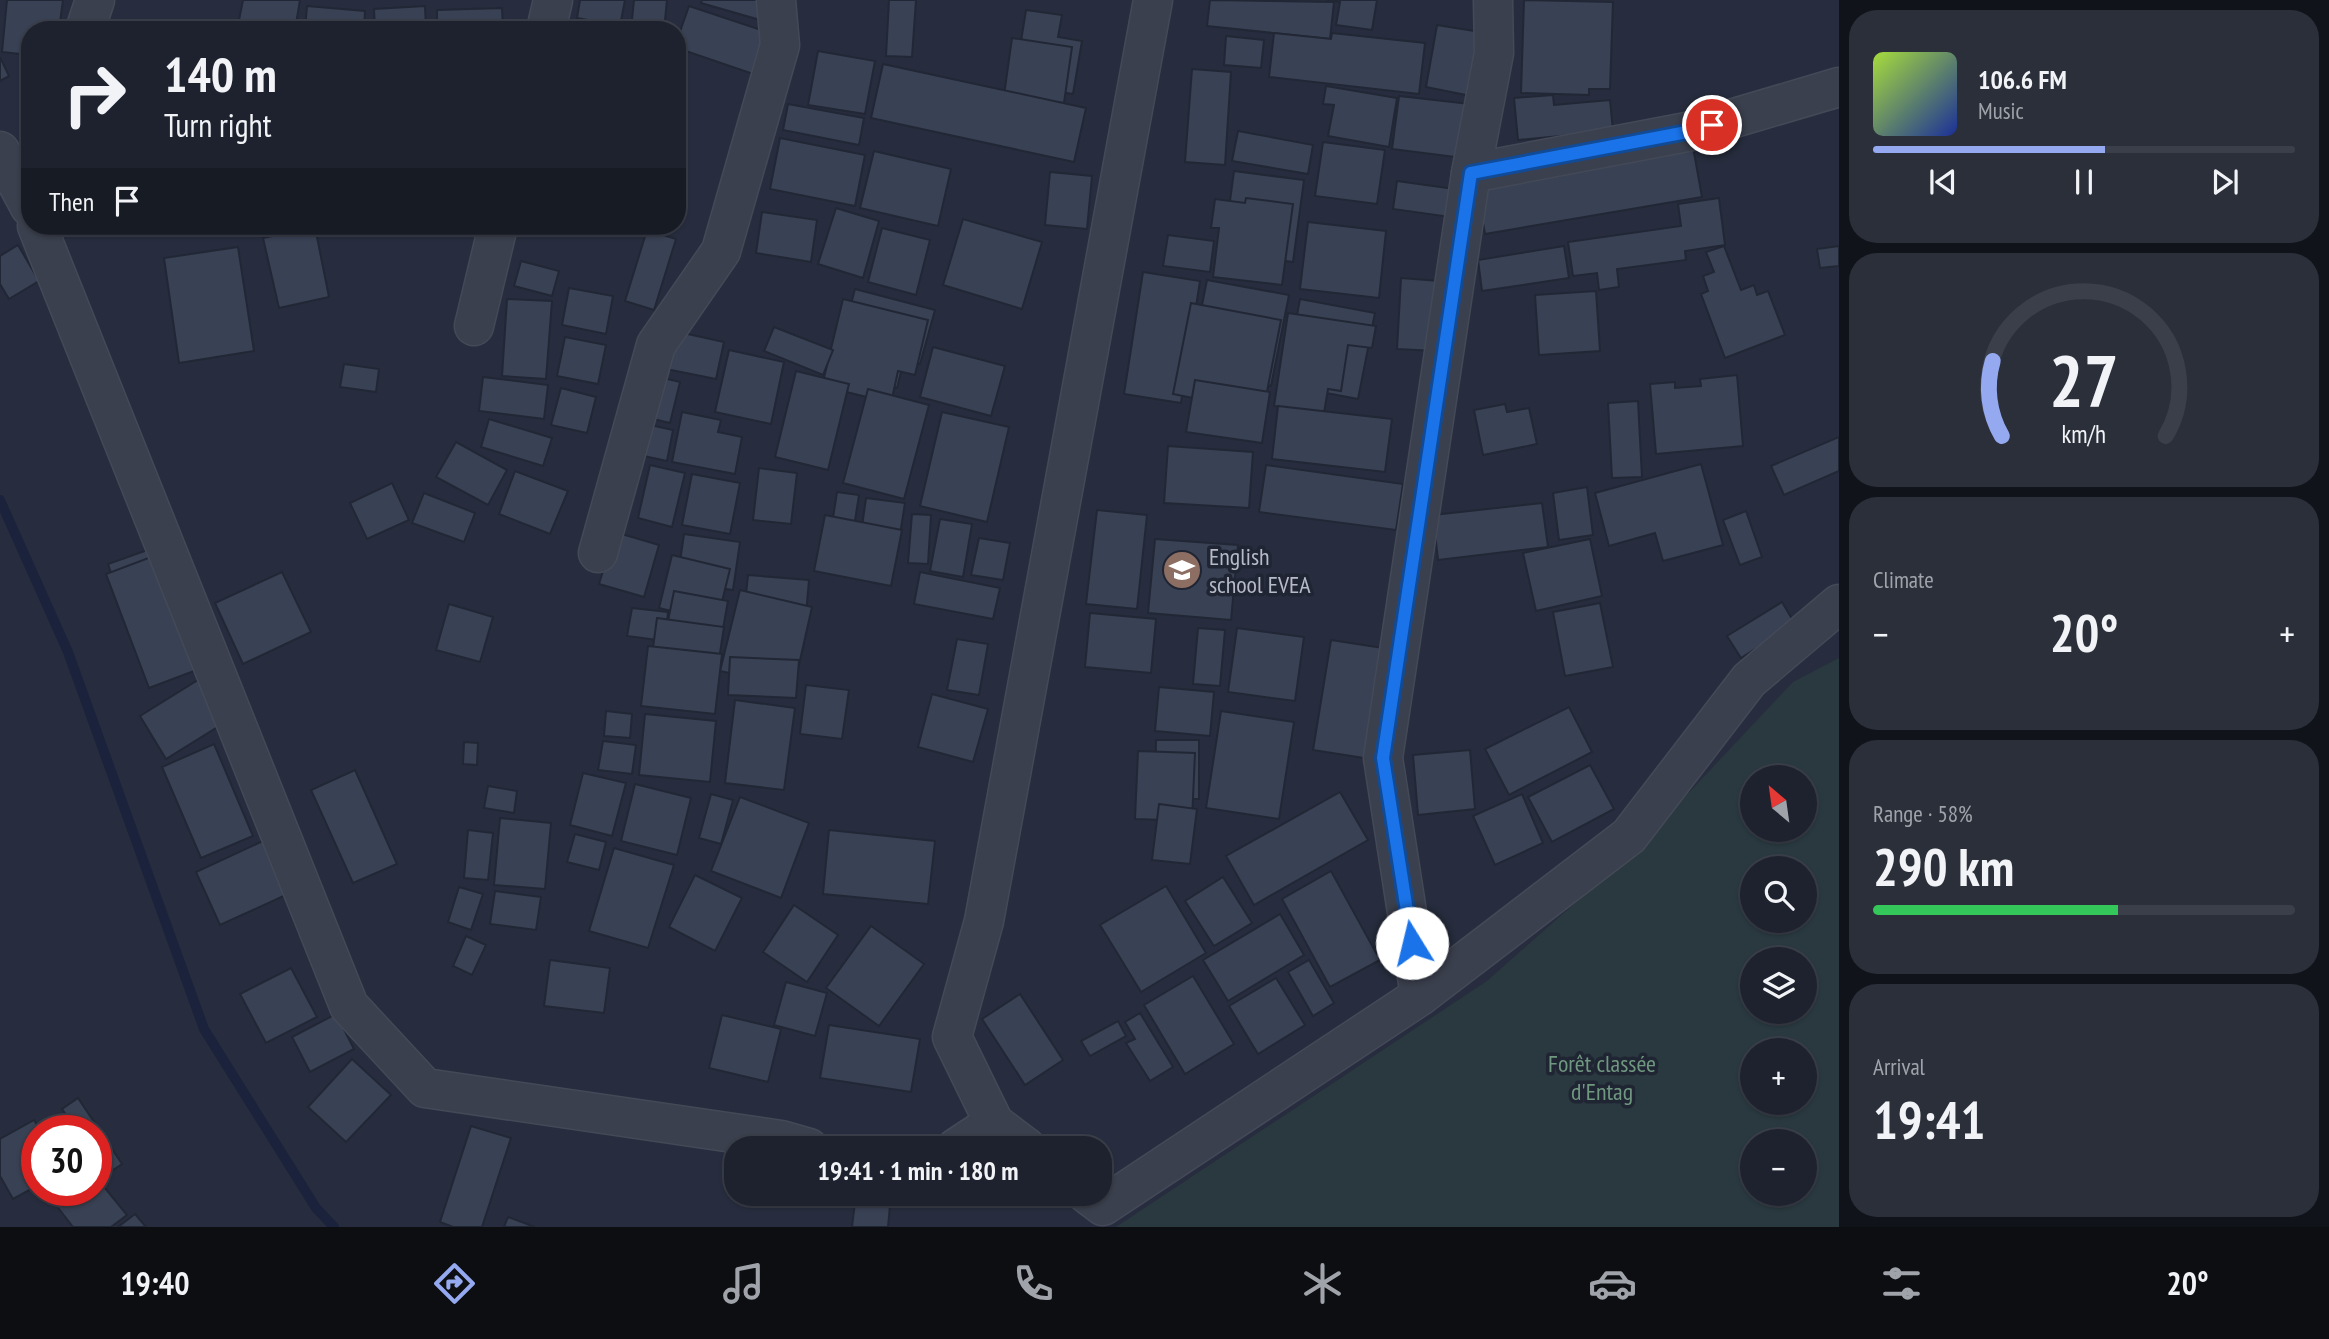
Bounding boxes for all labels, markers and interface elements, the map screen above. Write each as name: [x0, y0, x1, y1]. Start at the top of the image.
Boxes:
text: 140 m: [164, 42, 277, 106]
icon: right: [49, 49, 140, 140]
text: 106.6 FM: [1978, 63, 2067, 96]
pin: [1682, 95, 1742, 155]
text: Music: [1978, 96, 2024, 125]
text: Turn right: [164, 104, 272, 146]
icon: arrive: [1693, 106, 1731, 144]
icon: previous: [1924, 163, 1962, 201]
icon: pause: [2065, 163, 2103, 201]
icon: next: [2206, 163, 2244, 201]
icon: arrive: [108, 182, 146, 220]
text: Then: [49, 185, 94, 218]
text: 27: [2049, 333, 2119, 427]
text: km/h: [2062, 418, 2106, 450]
place label: English school EVEA: [1209, 541, 1311, 600]
school or university icon: English school EVEA: [1161, 549, 1203, 591]
text: Climate: [1873, 565, 1934, 594]
text: 20°: [2050, 599, 2118, 666]
text: −: [1873, 609, 1889, 658]
text: +: [2279, 609, 2295, 658]
north arrow: [1740, 765, 1816, 842]
map controls: [1740, 765, 1817, 1206]
text: Range · 58%: [1873, 799, 1973, 828]
text: 290 km: [1873, 833, 2014, 900]
button: search: [1740, 856, 1817, 933]
position arrow: [1375, 906, 1449, 980]
button: layers: [1740, 947, 1817, 1024]
button: +: [1740, 1038, 1817, 1115]
park label: Forêt classée d'Entag: [1548, 1048, 1656, 1107]
text: Arrival: [1873, 1052, 1925, 1081]
text: 19:41: [1873, 1086, 1985, 1153]
speed limit sign: 30: [21, 1115, 112, 1206]
button: −: [1740, 1129, 1817, 1206]
text: 19:41 · 1 min · 180 m: [818, 1154, 1018, 1187]
icon: directions: [430, 1259, 479, 1308]
icon: music: [719, 1259, 768, 1308]
icon: phone: [1009, 1259, 1058, 1308]
icon: climate: [1298, 1259, 1347, 1308]
icon: car: [1588, 1259, 1637, 1308]
icon: filters: [1877, 1259, 1926, 1308]
text: 19:40: [120, 1262, 189, 1304]
text: 20°: [2167, 1262, 2209, 1304]

